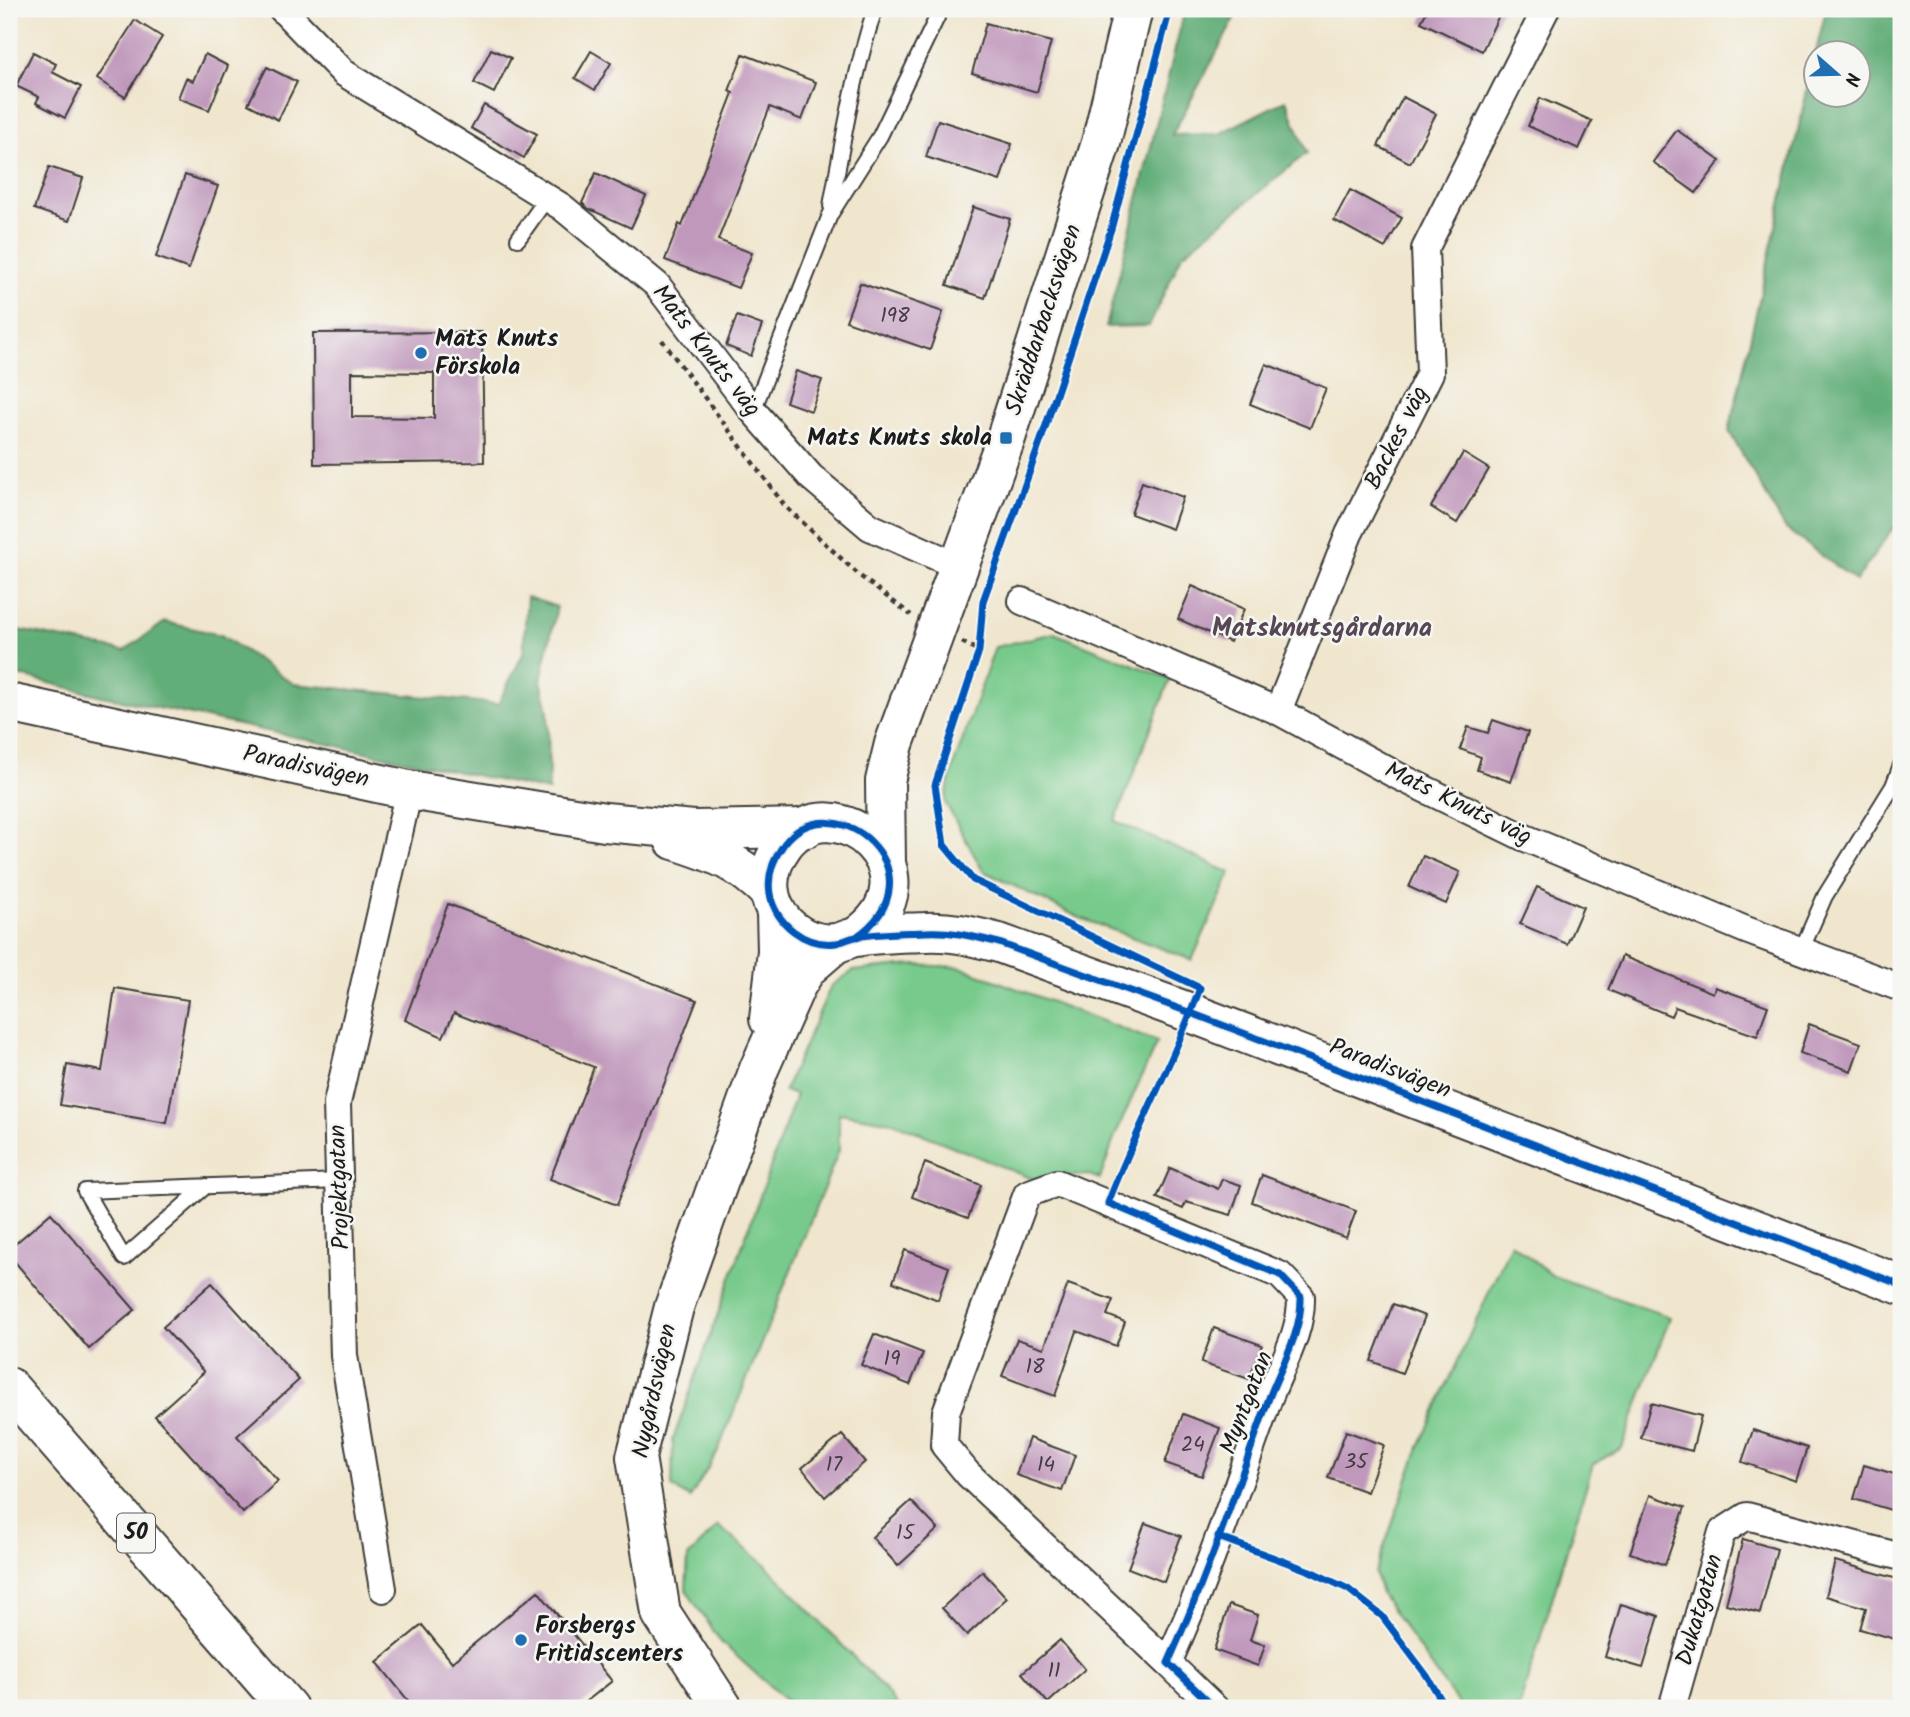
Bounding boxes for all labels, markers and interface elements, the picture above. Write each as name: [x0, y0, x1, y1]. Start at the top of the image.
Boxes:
north arrow: [1801, 38, 1871, 108]
text: N: [1835, 68, 1867, 90]
street label: Skräddarbacksvägen: [995, 219, 1093, 421]
street label: Mats Knuts väg: [641, 276, 771, 426]
house number: 198: [880, 300, 910, 333]
place label: Mats Knuts Förskola: [435, 320, 558, 387]
marker: Mats Knuts Förskola: [413, 345, 429, 361]
street label: Backes väg: [1354, 379, 1440, 497]
place label: Mats Knuts skola: [807, 419, 992, 458]
marker: Mats Knuts skola: [998, 430, 1014, 446]
district label: Matsknutsgårdarna: [1212, 608, 1432, 650]
street label: Paradisvägen: [239, 735, 373, 799]
street label: Mats Knuts väg: [1378, 751, 1538, 857]
street label: Paradisvägen: [1323, 1028, 1457, 1110]
street label: Projektgatan: [318, 1124, 362, 1250]
street label: Nygårdsvägen: [622, 1320, 688, 1462]
house number: 19: [884, 1343, 900, 1376]
street label: Myntgatan: [1209, 1345, 1285, 1461]
house number: 18: [1025, 1351, 1045, 1384]
house number: 24: [1181, 1429, 1205, 1462]
house number: 35: [1344, 1446, 1369, 1479]
house number: 17: [826, 1449, 843, 1482]
house number: 14: [1037, 1449, 1055, 1482]
road number: 50: [117, 1514, 155, 1552]
house number: 15: [896, 1517, 916, 1550]
street label: Dukatgatan: [1665, 1549, 1735, 1671]
place label: Forsbergs Fritidscenters: [535, 1607, 683, 1674]
marker: Forsbergs Fritidscenters: [513, 1632, 529, 1648]
house number: 11: [1047, 1655, 1061, 1688]

